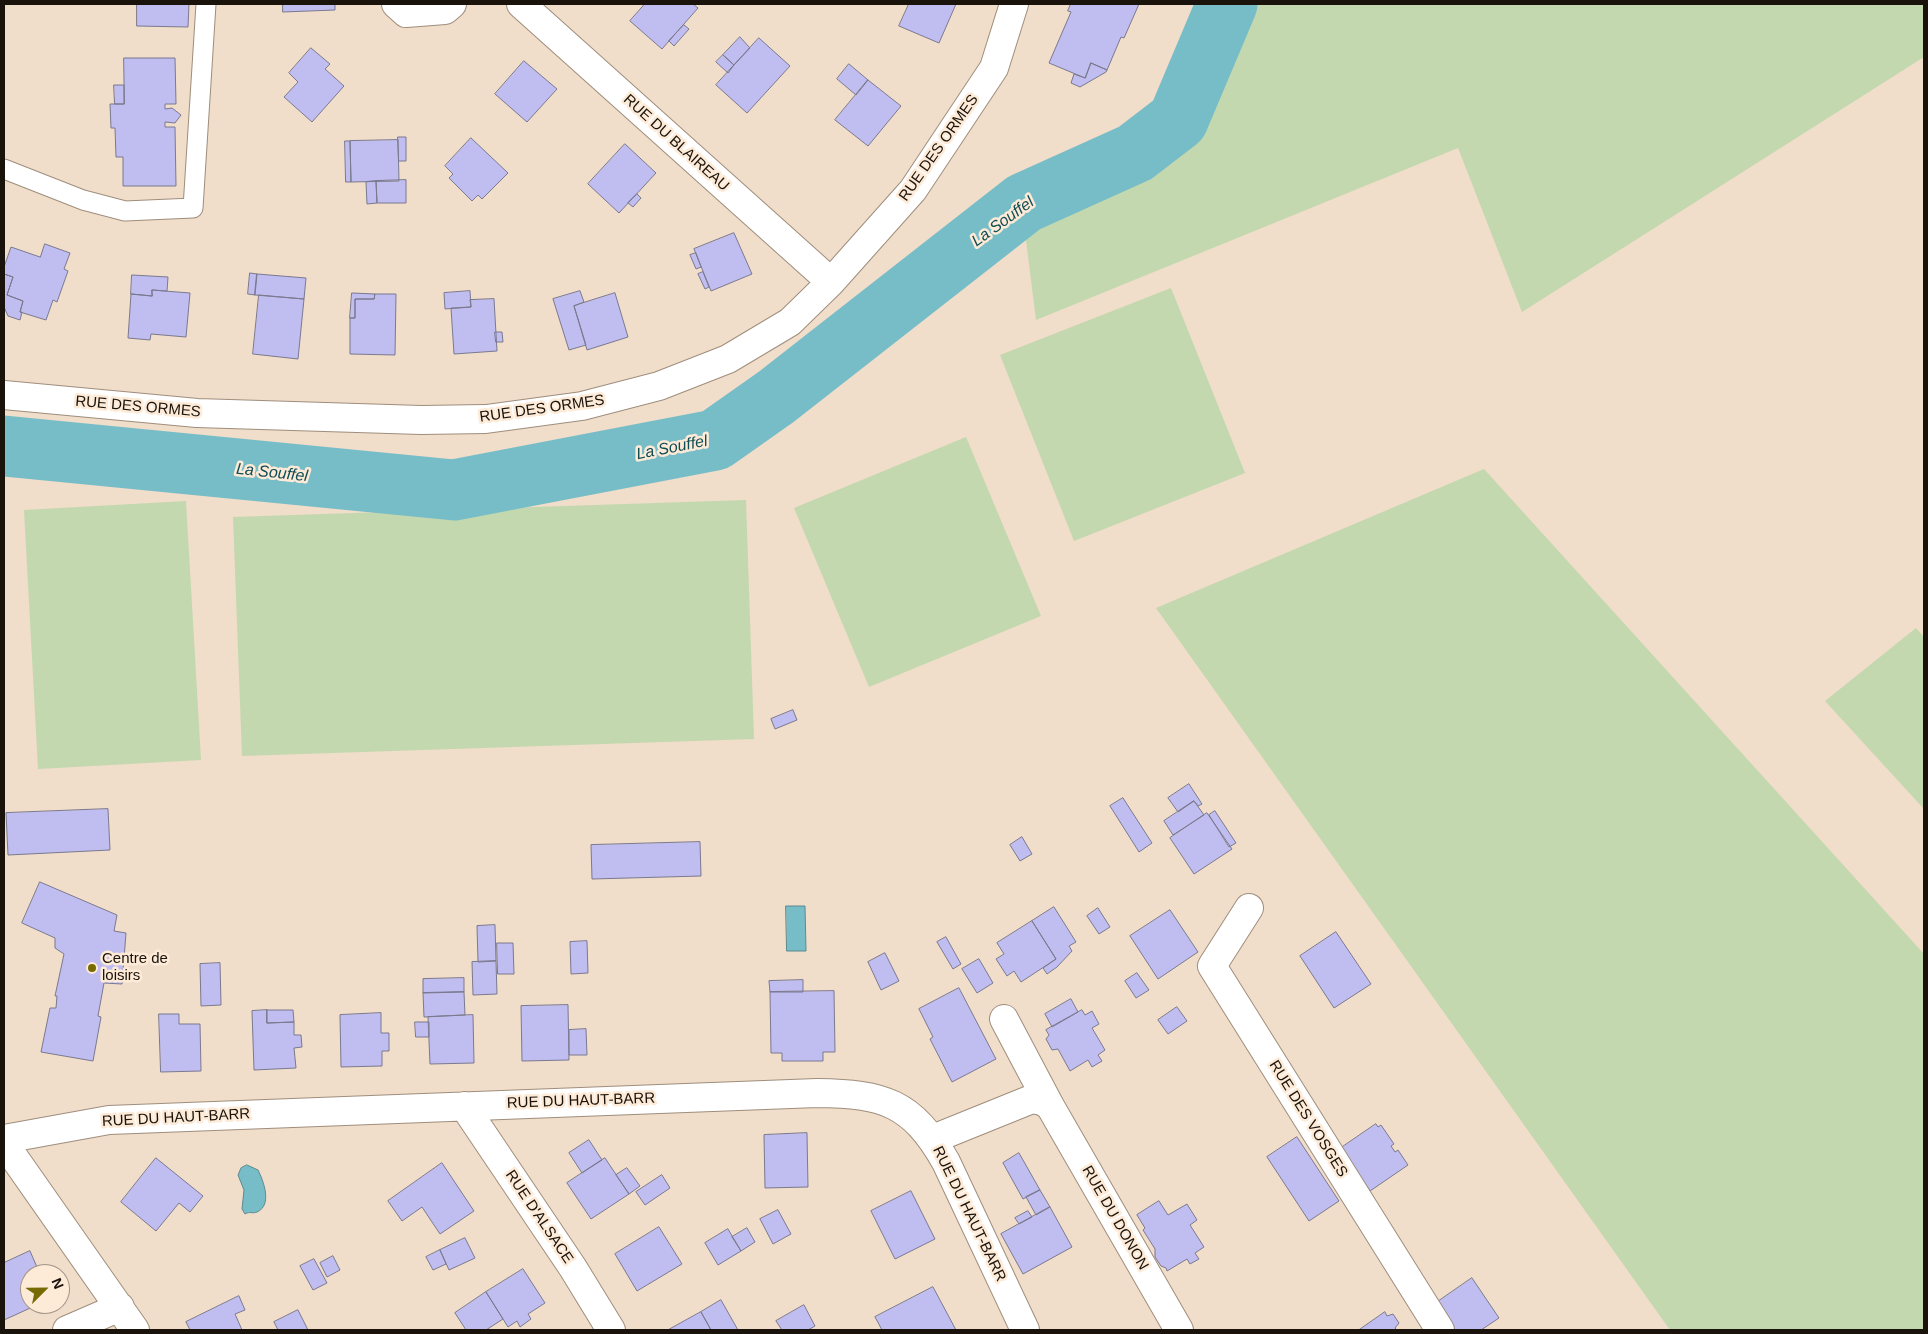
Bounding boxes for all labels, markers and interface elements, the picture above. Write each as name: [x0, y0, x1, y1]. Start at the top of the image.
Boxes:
street label: RUE DU BLAIREAU: [619, 91, 733, 195]
street label: RUE DES ORMES: [896, 91, 982, 205]
water label: La Souffel: [968, 193, 1038, 251]
street label: RUE DES ORMES: [478, 391, 606, 427]
street label: RUE DES ORMES: [75, 393, 201, 421]
water label: La Souffel: [635, 432, 709, 464]
water label: La Souffel: [235, 460, 309, 486]
place label: Centre de loisirs: [102, 950, 168, 985]
marker: Centre de loisirs: [86, 962, 98, 974]
street label: RUE DES VOSGES: [1265, 1057, 1351, 1181]
street label: RUE DU HAUT-BARR: [507, 1089, 655, 1113]
street label: RUE DU HAUT-BARR: [101, 1105, 251, 1131]
street label: RUE DU HAUT-BARR: [928, 1143, 1010, 1285]
street label: RUE DU DONON: [1078, 1163, 1152, 1273]
street label: RUE D'ALSACE: [501, 1167, 577, 1267]
north arrow: [20, 1264, 70, 1314]
text: N: [49, 1276, 67, 1291]

